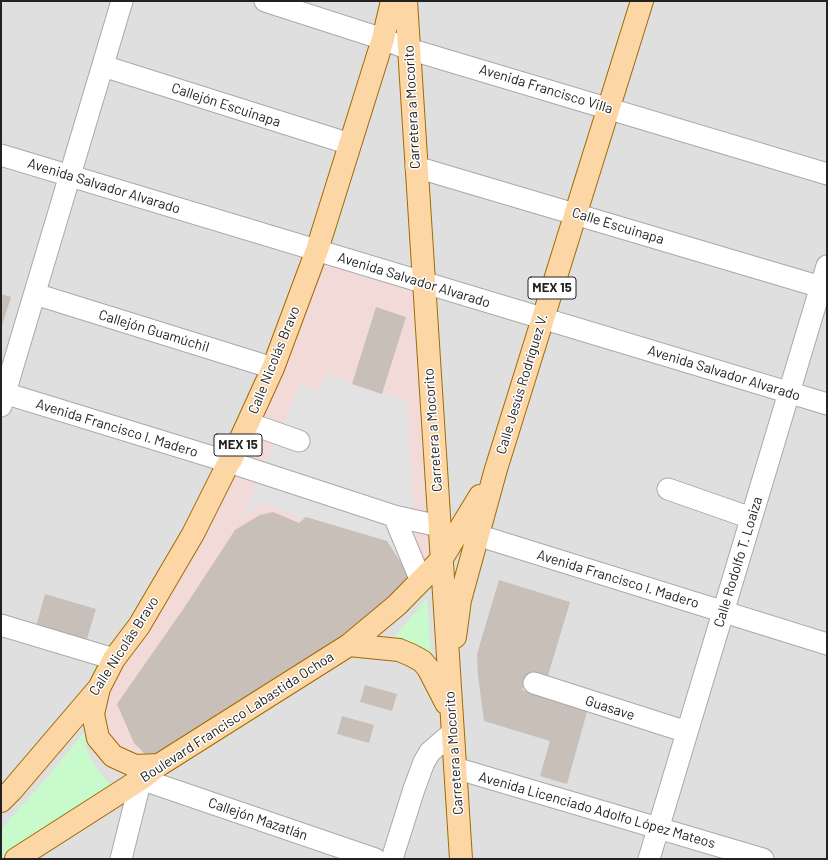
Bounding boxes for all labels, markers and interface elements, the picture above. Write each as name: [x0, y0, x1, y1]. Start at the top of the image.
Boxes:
street label: Carretera a Mocorito: [400, 45, 424, 169]
street label: Avenida Francisco Villa: [477, 61, 615, 117]
street label: Callejón Escuinapa: [169, 79, 283, 131]
street label: Avenida Salvador Alvarado: [26, 155, 182, 217]
street label: Calle Escuinapa: [570, 204, 666, 248]
street label: Avenida Salvador Alvarado: [336, 249, 492, 311]
road number: MEX 15: [528, 277, 576, 299]
street label: Calle Nicolás Bravo: [245, 304, 303, 416]
street label: Callejón Guamúchil: [97, 306, 211, 356]
street label: Calle Jesús Rodríguez V.: [493, 312, 551, 456]
street label: Avenida Salvador Alvarado: [646, 342, 802, 404]
street label: Carretera a Mocorito: [420, 368, 446, 492]
street label: Avenida Francisco I. Madero: [34, 395, 200, 461]
road number: MEX 15: [214, 434, 262, 456]
street label: Calle Rodolfo T. Loaiza: [710, 495, 766, 629]
street label: Avenida Francisco I. Madero: [535, 546, 701, 612]
street label: Calle Nicolás Bravo: [86, 593, 162, 699]
street label: Boulevard Francisco Labastida Ochoa: [137, 648, 337, 786]
street label: Carretera a Mocorito: [441, 691, 467, 815]
street label: Guasave: [583, 692, 637, 724]
street label: Avenida Licenciado Adolfo López Mateos: [477, 768, 717, 852]
street label: Callejón Mazatlán: [206, 794, 310, 844]

